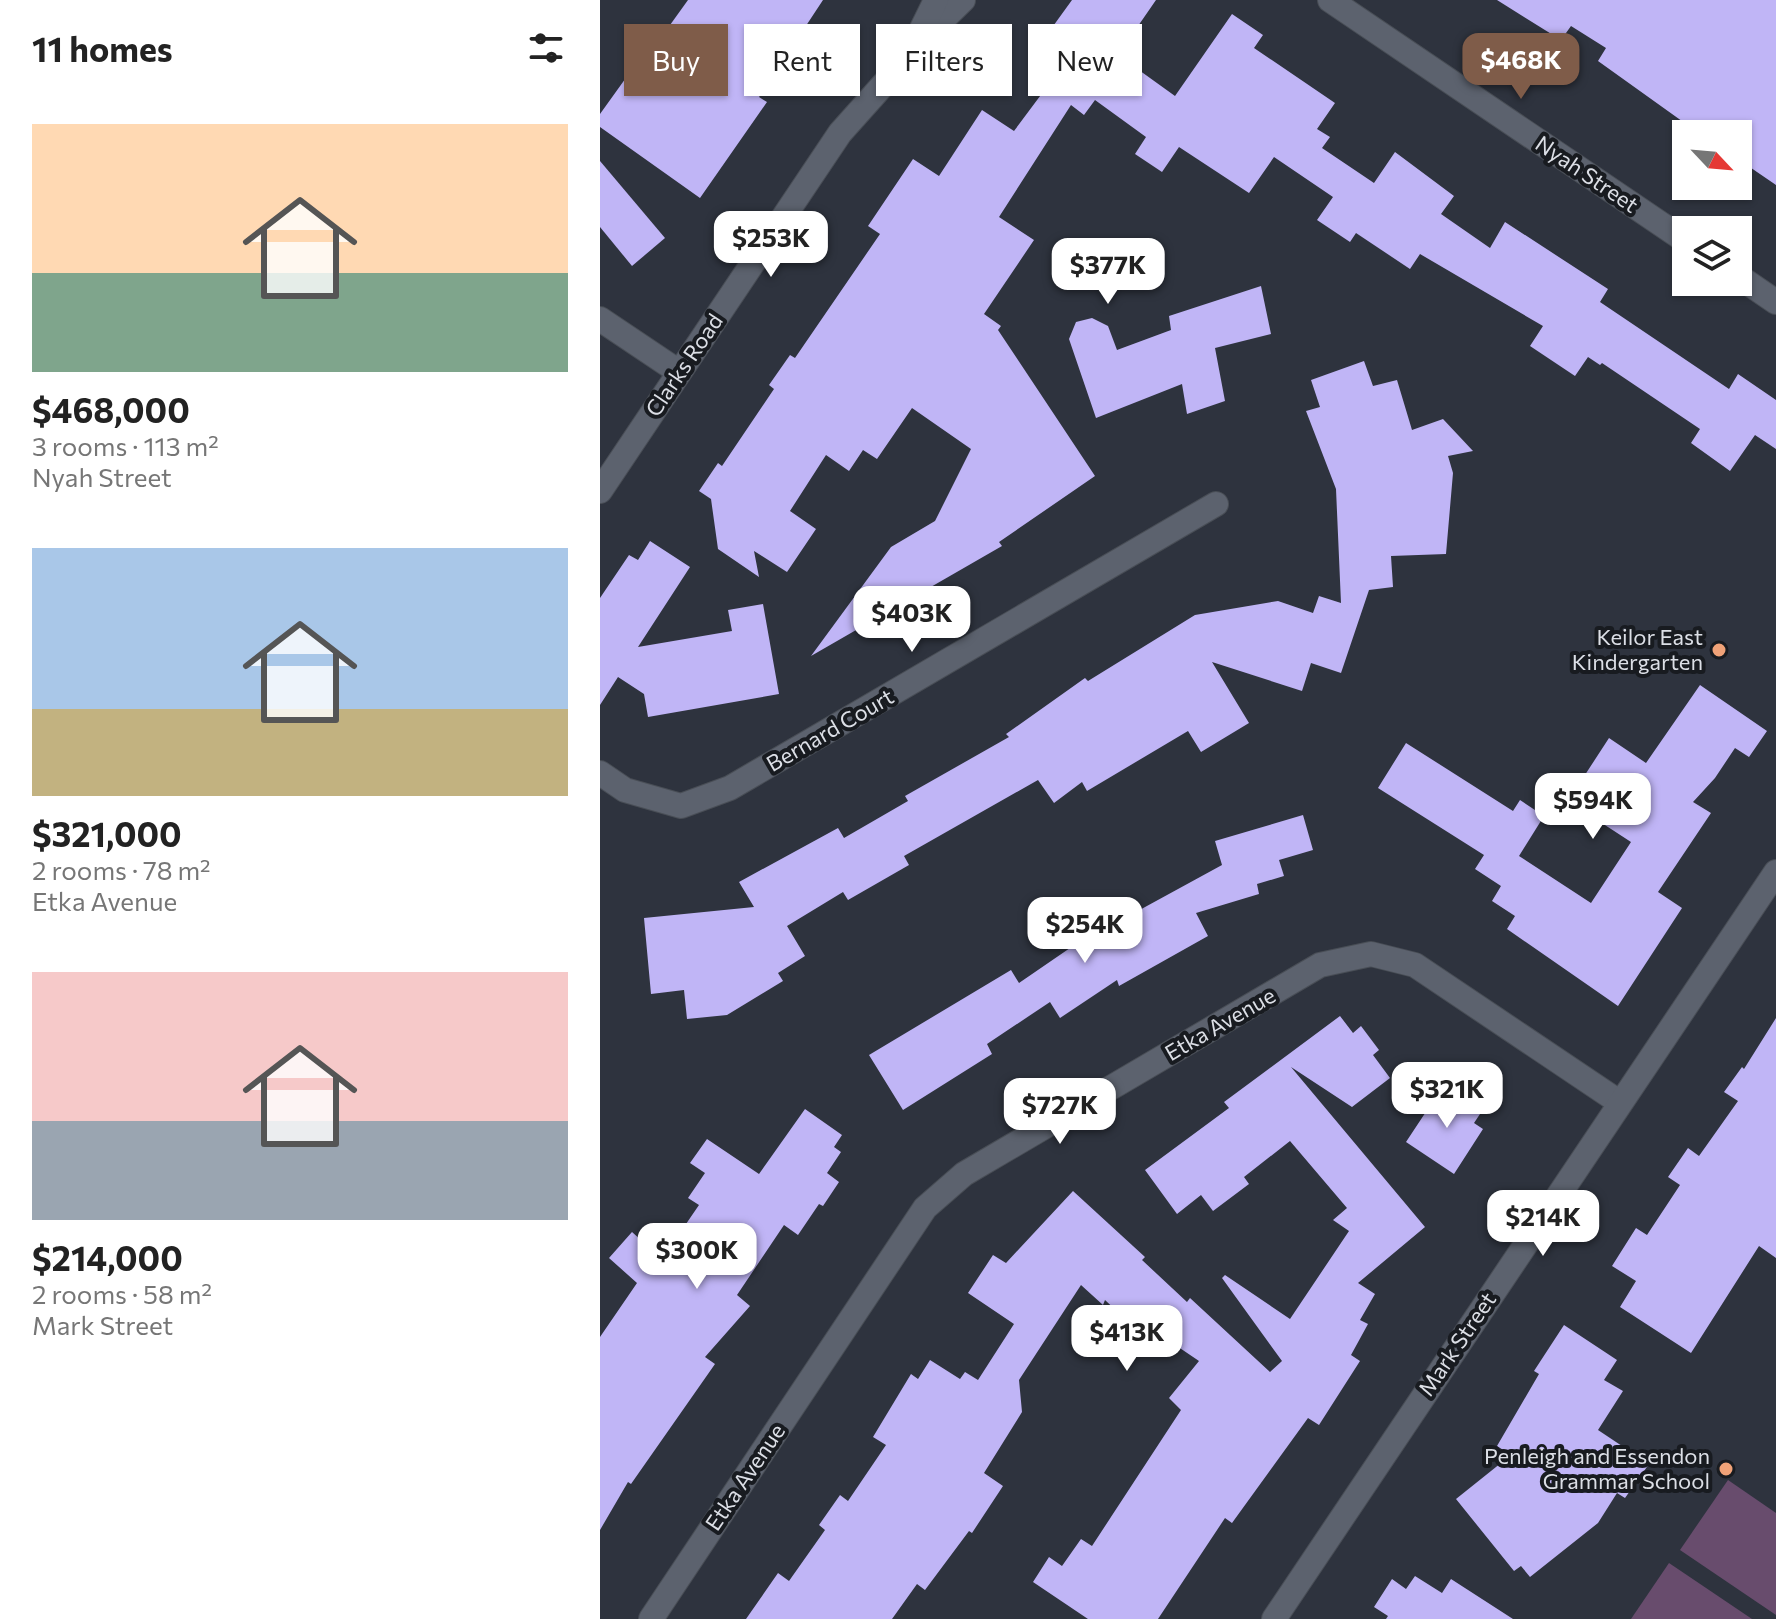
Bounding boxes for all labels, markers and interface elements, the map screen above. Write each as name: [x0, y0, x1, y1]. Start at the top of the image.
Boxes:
chip: Buy: [624, 24, 728, 96]
chip: Rent: [744, 24, 860, 96]
chip: Filters: [876, 24, 1012, 96]
chip: New: [1028, 24, 1142, 96]
icon: filters: [524, 26, 568, 70]
text: 11 homes: [32, 27, 173, 69]
pin: $468K: [1465, 33, 1577, 101]
text: $468K: [1480, 43, 1562, 74]
north arrow: [1672, 120, 1752, 200]
map controls: [1672, 120, 1752, 296]
street label: Nyah Street: [1531, 129, 1644, 218]
icon: home: [228, 176, 372, 320]
pin: $253K: [715, 211, 827, 279]
button: layers: [1672, 216, 1752, 296]
text: $253K: [732, 221, 810, 252]
pin: $377K: [1052, 238, 1164, 306]
text: $377K: [1070, 248, 1146, 279]
street label: Clarks Road: [639, 308, 728, 421]
text: $468,000: [32, 388, 190, 430]
text: 3 rooms · 113 m²: [32, 430, 219, 461]
text: Nyah Street: [32, 461, 172, 492]
pin: $403K: [856, 586, 968, 654]
text: $403K: [871, 596, 953, 627]
icon: home: [228, 600, 372, 744]
place label: Keilor East Kindergarten: [1572, 623, 1703, 675]
marker: Keilor East Kindergarten: [1710, 641, 1728, 659]
street label: Bernard Court: [761, 682, 898, 777]
pin: $594K: [1537, 773, 1649, 841]
text: $594K: [1553, 783, 1633, 814]
text: $321,000: [32, 812, 182, 854]
text: 2 rooms · 78 m²: [32, 854, 211, 885]
text: Etka Avenue: [32, 885, 177, 916]
pin: $254K: [1029, 897, 1141, 965]
text: $254K: [1045, 907, 1125, 938]
street label: Etka Avenue: [1160, 981, 1280, 1066]
icon: home: [228, 1024, 372, 1168]
pin: $321K: [1391, 1062, 1503, 1130]
text: $321K: [1410, 1072, 1484, 1103]
pin: $727K: [1004, 1078, 1116, 1146]
text: $727K: [1022, 1088, 1098, 1119]
pin: $214K: [1487, 1190, 1599, 1258]
text: $214K: [1505, 1200, 1581, 1231]
pin: $300K: [641, 1223, 753, 1291]
text: $300K: [656, 1233, 738, 1264]
text: $214,000: [32, 1236, 183, 1278]
text: 2 rooms · 58 m²: [32, 1278, 212, 1309]
street label: Mark Street: [1412, 1287, 1501, 1401]
pin: $413K: [1071, 1305, 1183, 1373]
text: Mark Street: [32, 1309, 173, 1340]
text: $413K: [1089, 1315, 1165, 1346]
street label: Etka Avenue: [699, 1418, 790, 1535]
place label: Penleigh and Essendon Grammar School: [1484, 1442, 1710, 1494]
marker: Penleigh and Essendon Grammar School: [1717, 1460, 1735, 1478]

